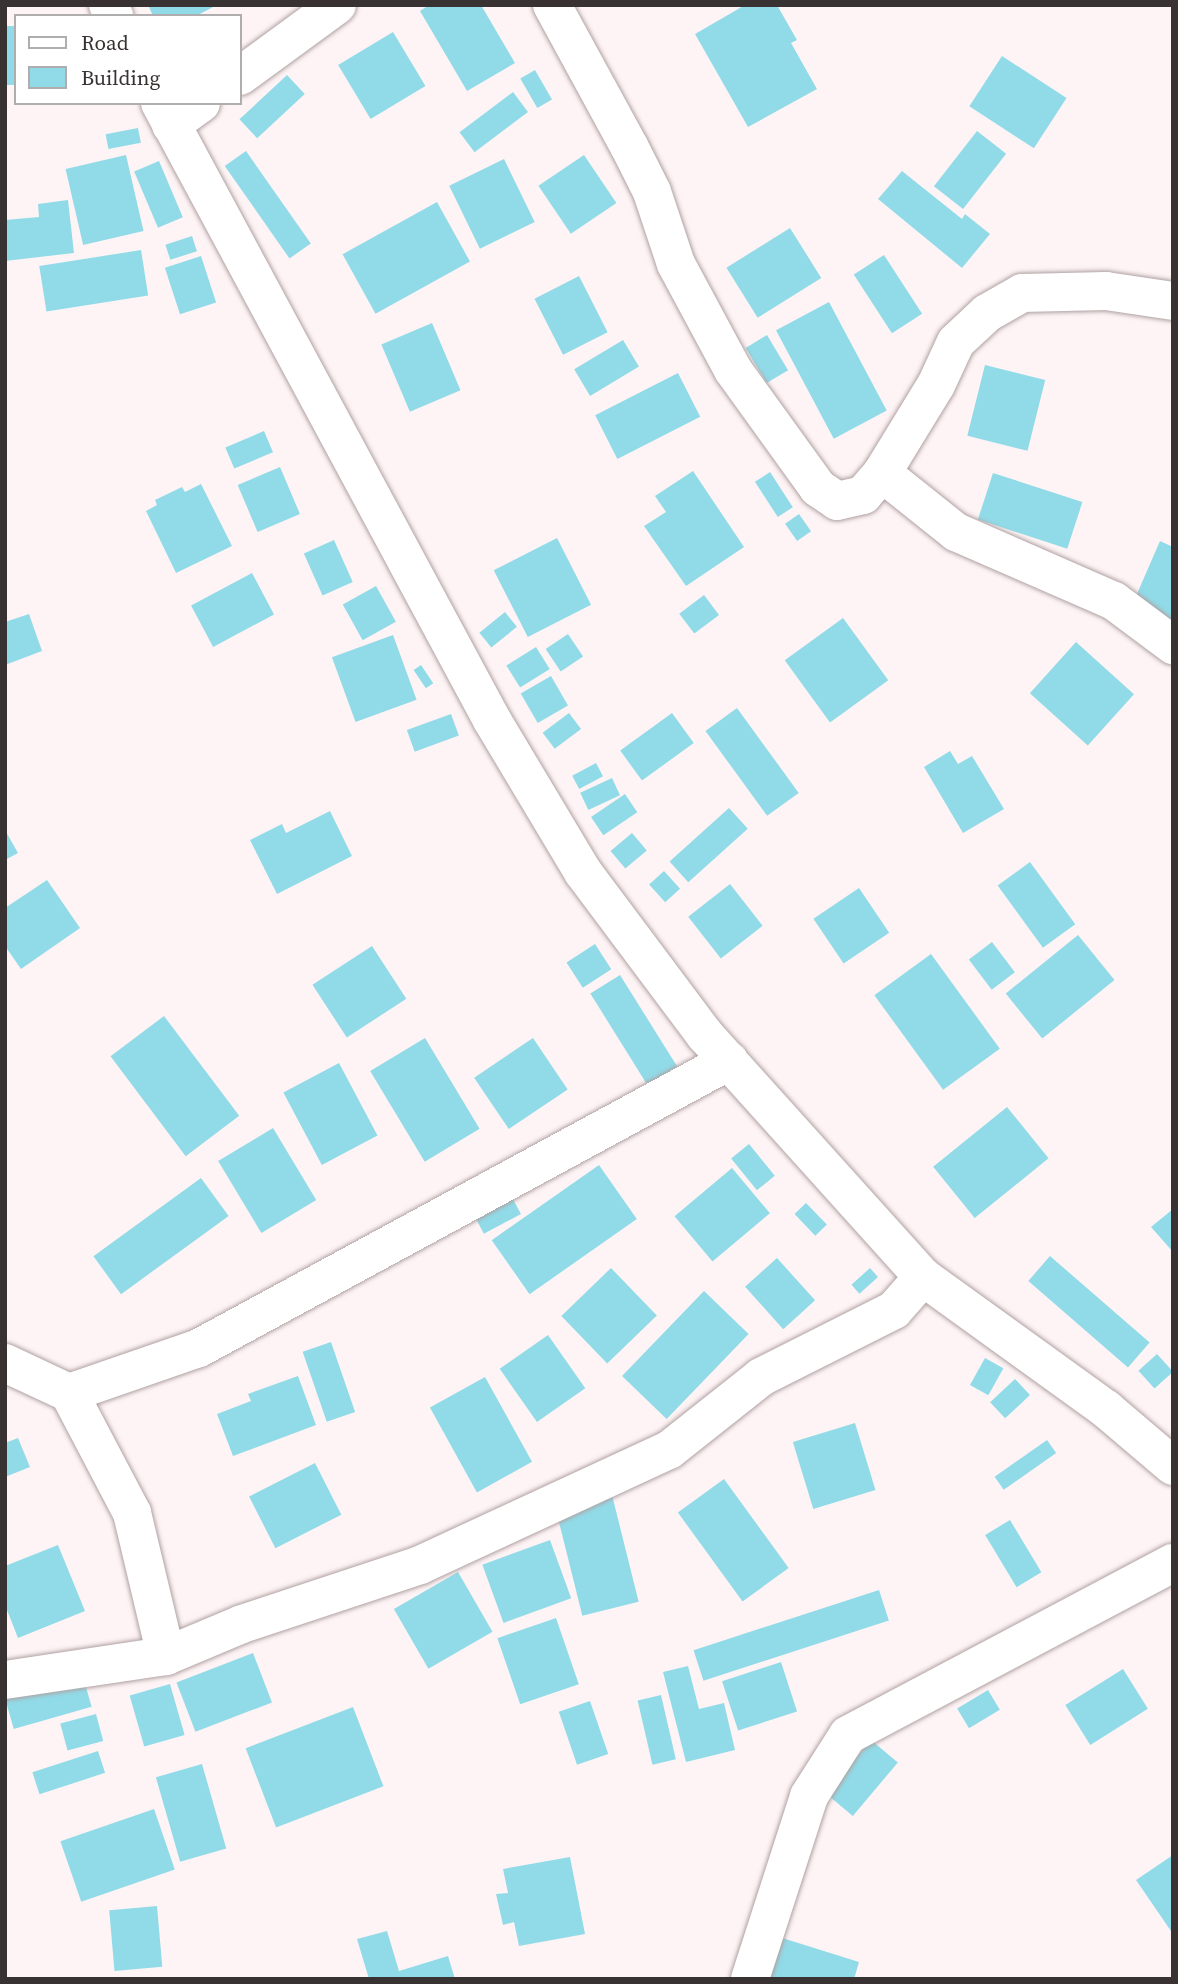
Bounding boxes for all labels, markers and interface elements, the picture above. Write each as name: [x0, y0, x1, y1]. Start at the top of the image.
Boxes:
legend: [14, 14, 242, 105]
text: Road: [81, 28, 129, 57]
text: Building: [81, 63, 160, 92]

